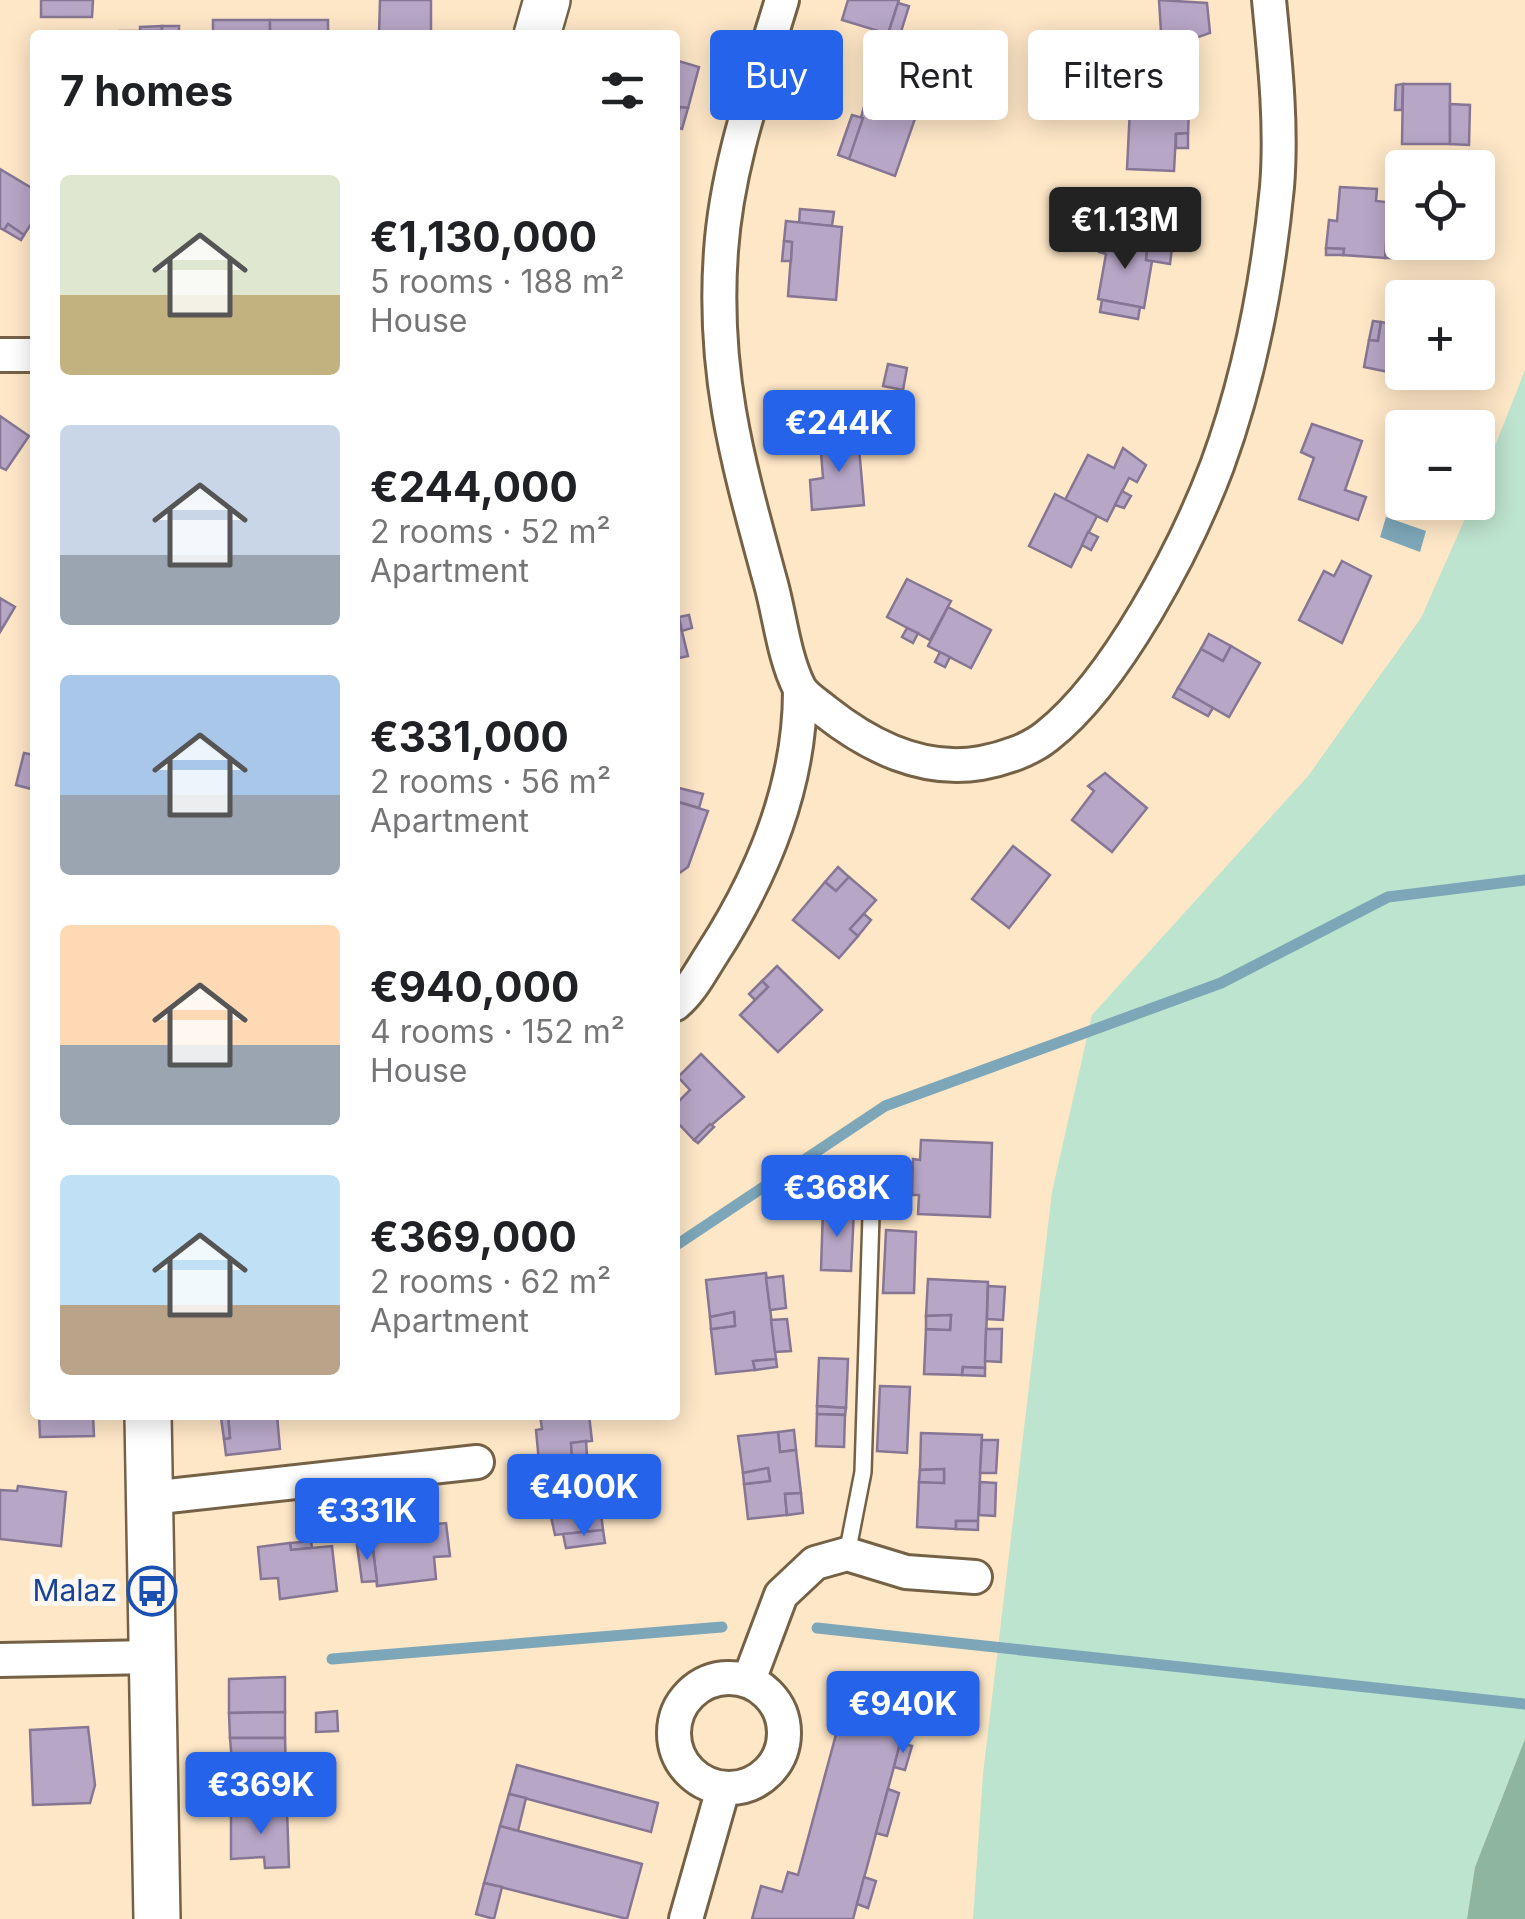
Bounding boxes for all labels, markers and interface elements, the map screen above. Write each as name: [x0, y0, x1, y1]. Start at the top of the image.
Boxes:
chip: Buy: [710, 30, 843, 120]
chip: Rent: [863, 30, 1008, 120]
chip: Filters: [1028, 30, 1199, 120]
icon: filters: [595, 63, 650, 118]
text: 7 homes: [60, 65, 233, 116]
map controls: [1385, 150, 1495, 520]
button: locate: [1385, 150, 1495, 260]
pin: €1.13M: [1044, 187, 1206, 272]
text: €1.13M: [1071, 200, 1179, 239]
text: €1,130,000: [370, 211, 597, 262]
icon: home: [140, 215, 260, 335]
text: 5 rooms · 188 m²: [370, 262, 624, 301]
button: +: [1385, 280, 1495, 390]
text: House: [370, 301, 467, 340]
pin: €244K: [769, 390, 909, 475]
text: €244K: [785, 403, 893, 442]
button: −: [1385, 410, 1495, 520]
text: €244,000: [370, 461, 578, 512]
icon: home: [140, 465, 260, 585]
text: 2 rooms · 52 m²: [370, 512, 611, 551]
text: Apartment: [370, 551, 529, 590]
text: €331,000: [370, 711, 569, 762]
icon: home: [140, 715, 260, 835]
text: 2 rooms · 56 m²: [370, 762, 611, 801]
text: Apartment: [370, 801, 529, 840]
text: €940,000: [370, 961, 579, 1012]
icon: home: [140, 965, 260, 1085]
text: 4 rooms · 152 m²: [370, 1012, 625, 1051]
text: House: [370, 1051, 467, 1090]
pin: €368K: [767, 1155, 907, 1240]
text: €368K: [783, 1168, 891, 1207]
text: €369,000: [370, 1211, 577, 1262]
icon: home: [140, 1215, 260, 1335]
text: 2 rooms · 62 m²: [370, 1262, 611, 1301]
text: Apartment: [370, 1301, 529, 1340]
pin: €400K: [514, 1454, 654, 1539]
text: €400K: [529, 1467, 639, 1506]
pin: €331K: [297, 1478, 437, 1563]
text: €331K: [317, 1491, 417, 1530]
bus stop icon: Malaz: [126, 1565, 178, 1617]
place label: Malaz: [32, 1572, 117, 1608]
pin: €940K: [833, 1671, 973, 1756]
text: €940K: [849, 1684, 957, 1723]
pin: €369K: [191, 1752, 331, 1837]
text: €369K: [207, 1765, 315, 1804]

